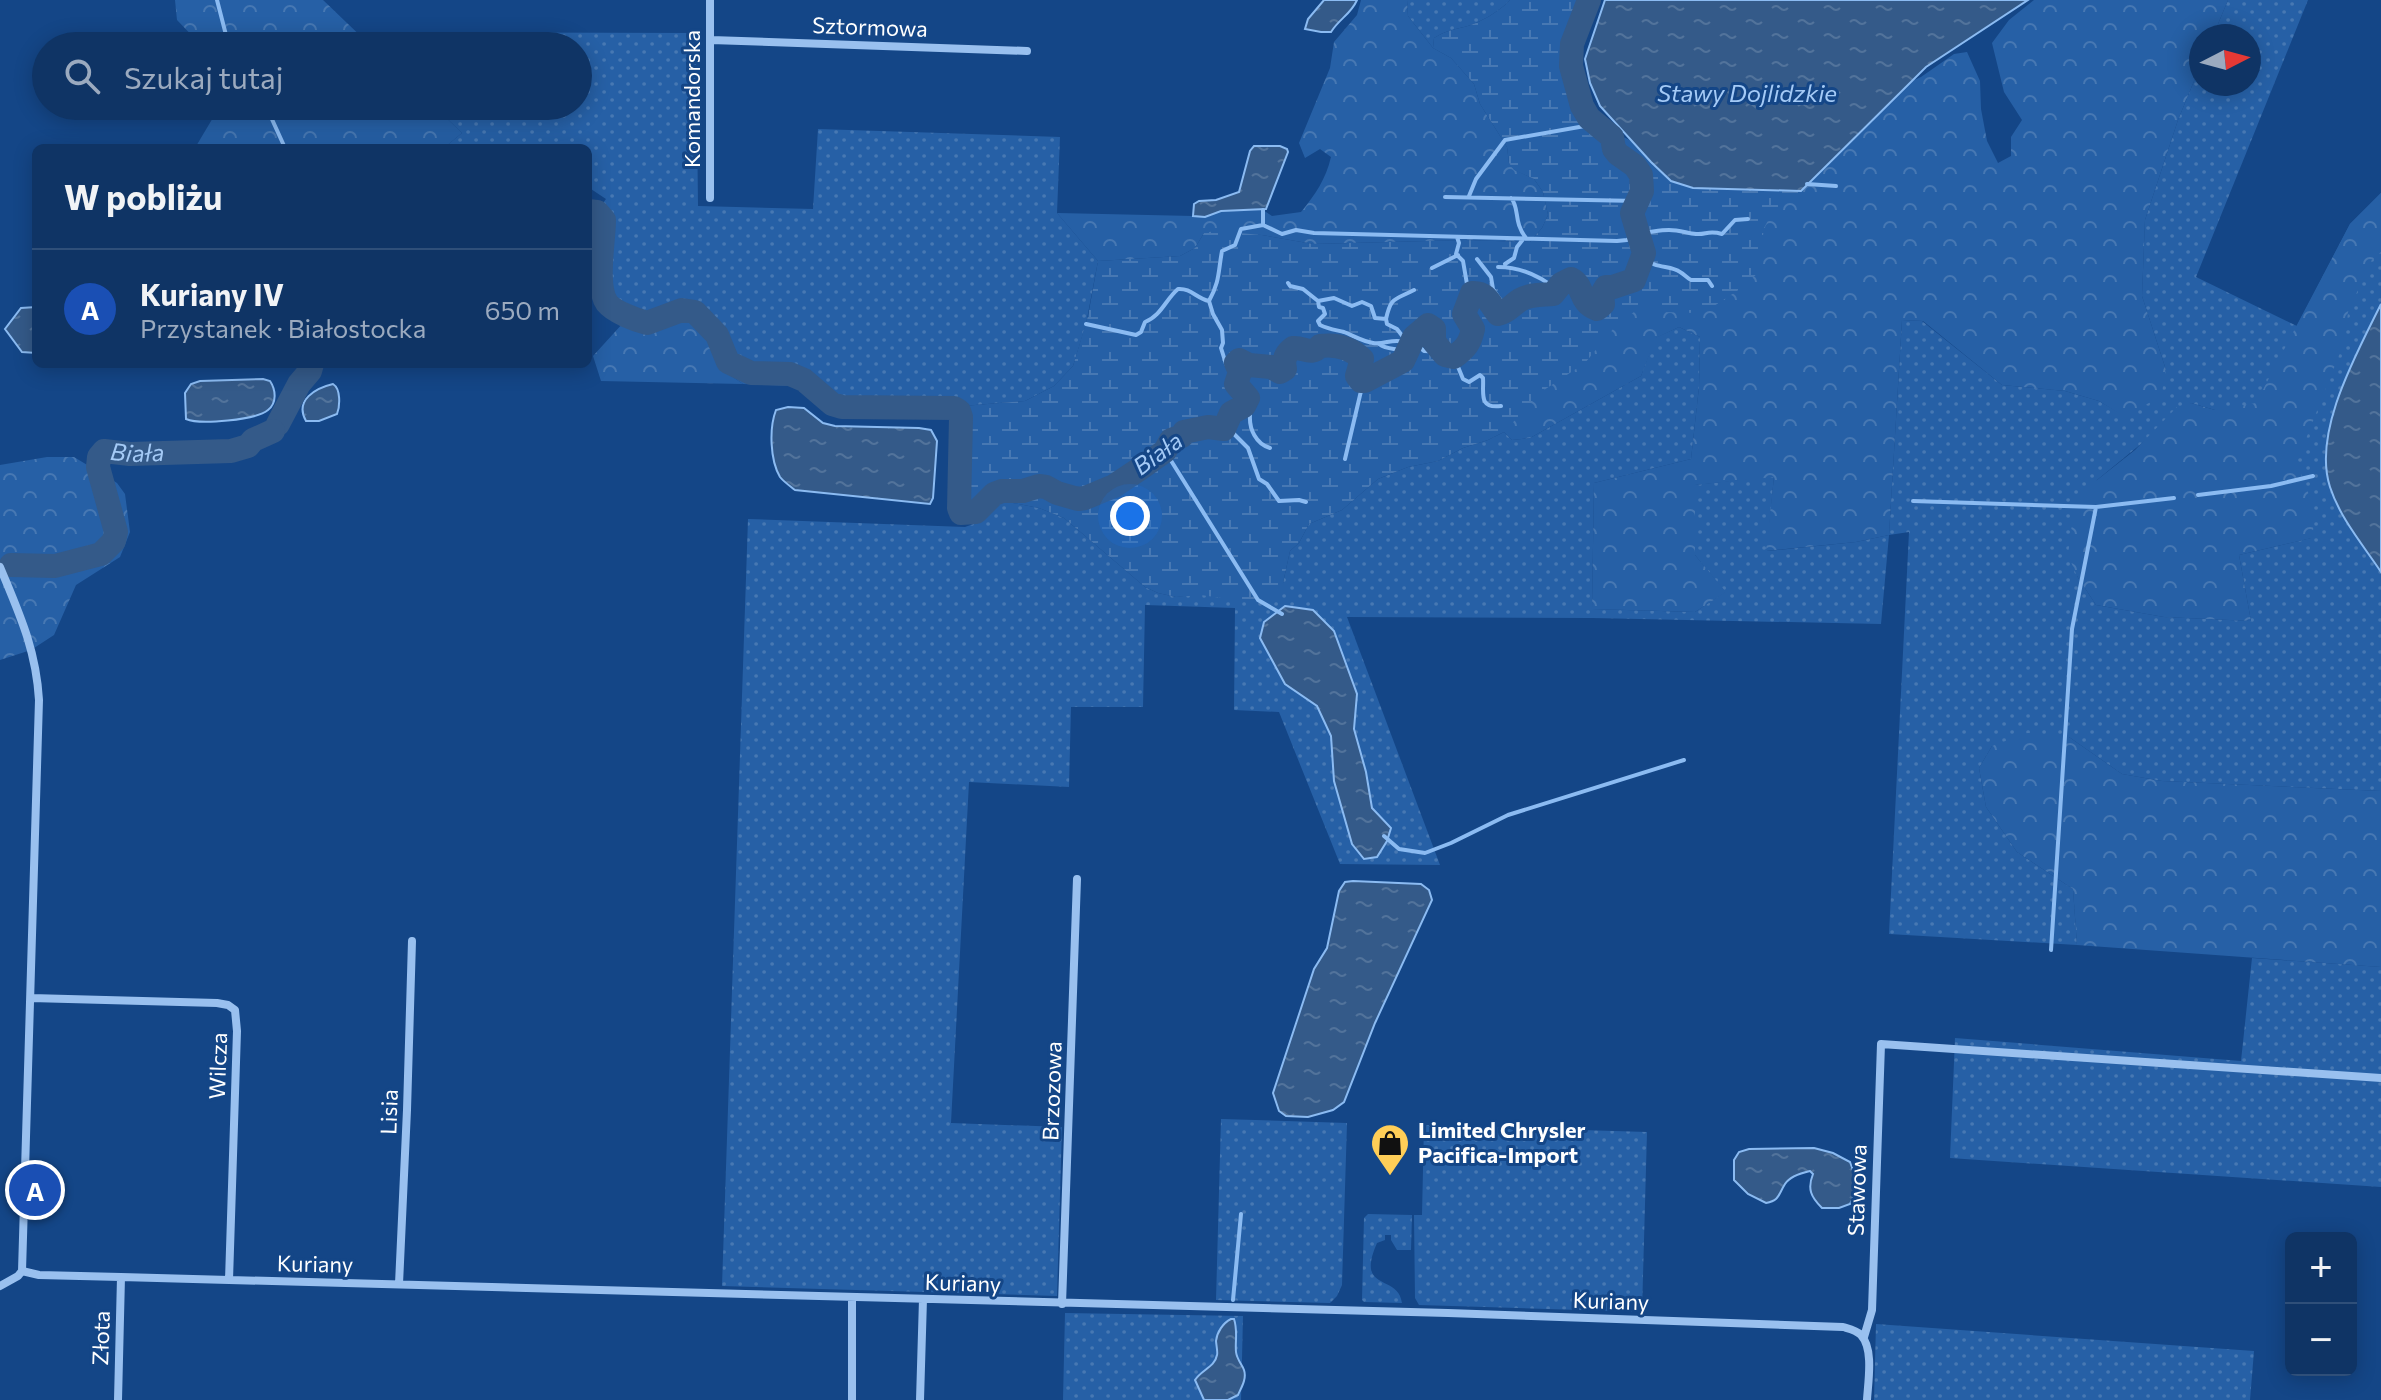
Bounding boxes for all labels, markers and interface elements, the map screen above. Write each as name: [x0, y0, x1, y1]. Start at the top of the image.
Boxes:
street label: Sztormowa: [812, 11, 928, 42]
north arrow: [2189, 24, 2261, 96]
street label: Komandorska: [678, 30, 705, 168]
search box: [32, 32, 592, 120]
icon: search: [60, 54, 104, 98]
text: Szukaj tutaj: [124, 58, 283, 95]
water label: Stawy Dojlidzkie: [1657, 78, 1837, 107]
text: W pobliżu: [64, 175, 222, 217]
text: Kuriany IV: [140, 275, 284, 312]
text: A: [81, 294, 99, 325]
text: 650 m: [485, 294, 560, 325]
text: Przystanek · Białostocka: [140, 312, 426, 343]
water label: Biała: [1127, 425, 1187, 480]
water label: Biała: [109, 436, 165, 467]
your location: [1110, 496, 1150, 536]
street label: Wilcza: [203, 1032, 232, 1100]
street label: Brzozowa: [1036, 1041, 1067, 1141]
street label: Lisia: [374, 1089, 403, 1135]
place label: Limited Chrysler Pacifica-Import: [1418, 1116, 1586, 1168]
shop icon: Limited Chrysler Pacifica-Import: [1369, 1122, 1411, 1177]
street label: Stawowa: [1841, 1144, 1872, 1236]
pin: A: [9, 1160, 61, 1220]
map controls: [2285, 1232, 2357, 1376]
button: +: [2285, 1232, 2357, 1304]
street label: Kuriany: [277, 1249, 353, 1278]
street label: Kuriany: [924, 1268, 1002, 1297]
street label: Kuriany: [1572, 1286, 1650, 1315]
button: −: [2285, 1304, 2357, 1376]
street label: Złota: [86, 1310, 115, 1366]

